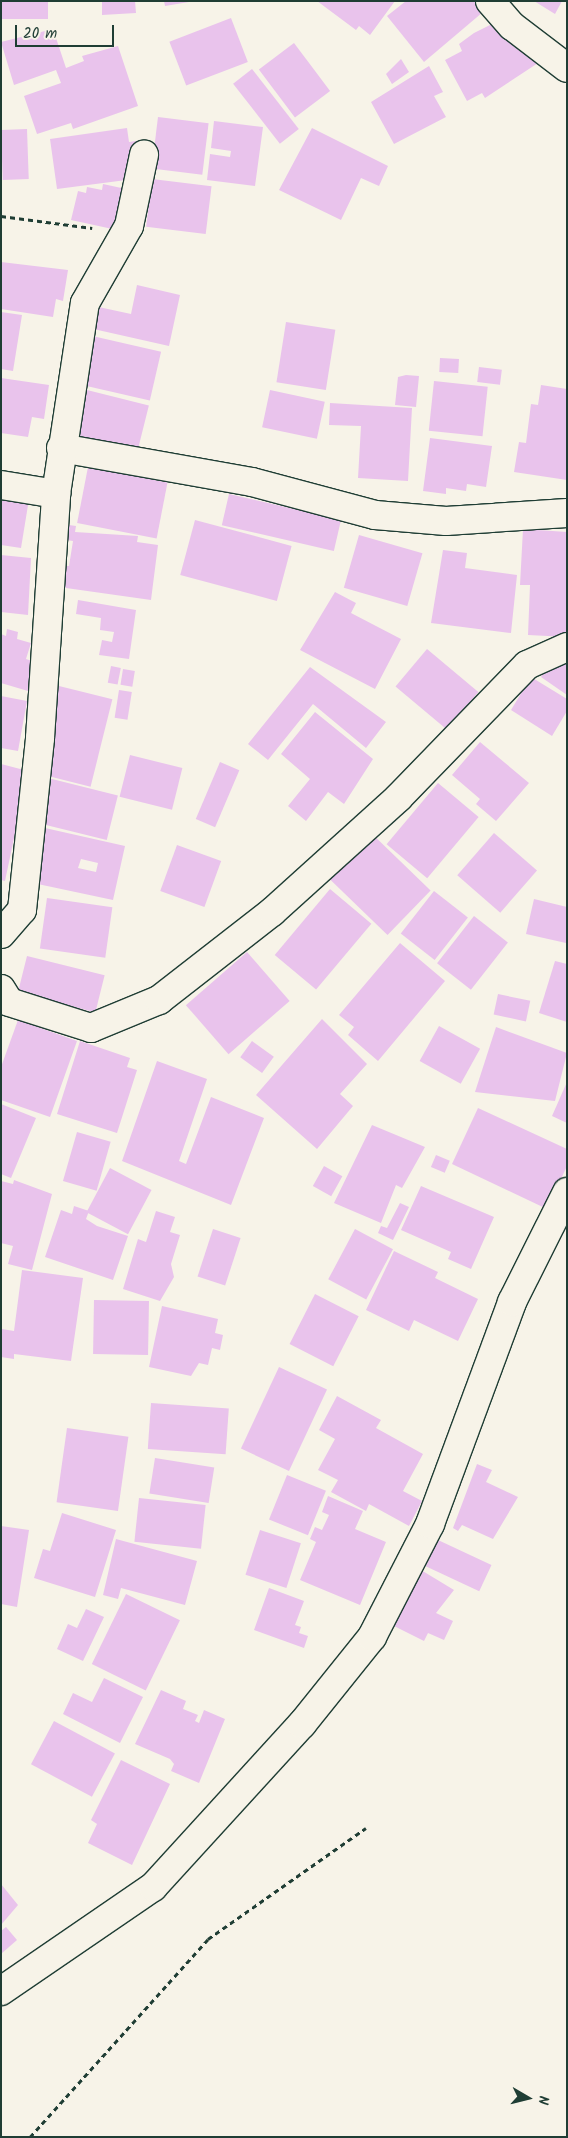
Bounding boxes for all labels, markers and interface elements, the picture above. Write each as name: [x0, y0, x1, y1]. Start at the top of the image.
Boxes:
scale bar: [18, 15, 116, 47]
text: 20 m: [23, 22, 57, 46]
north arrow: [503, 2073, 553, 2123]
text: N: [531, 2094, 554, 2106]

